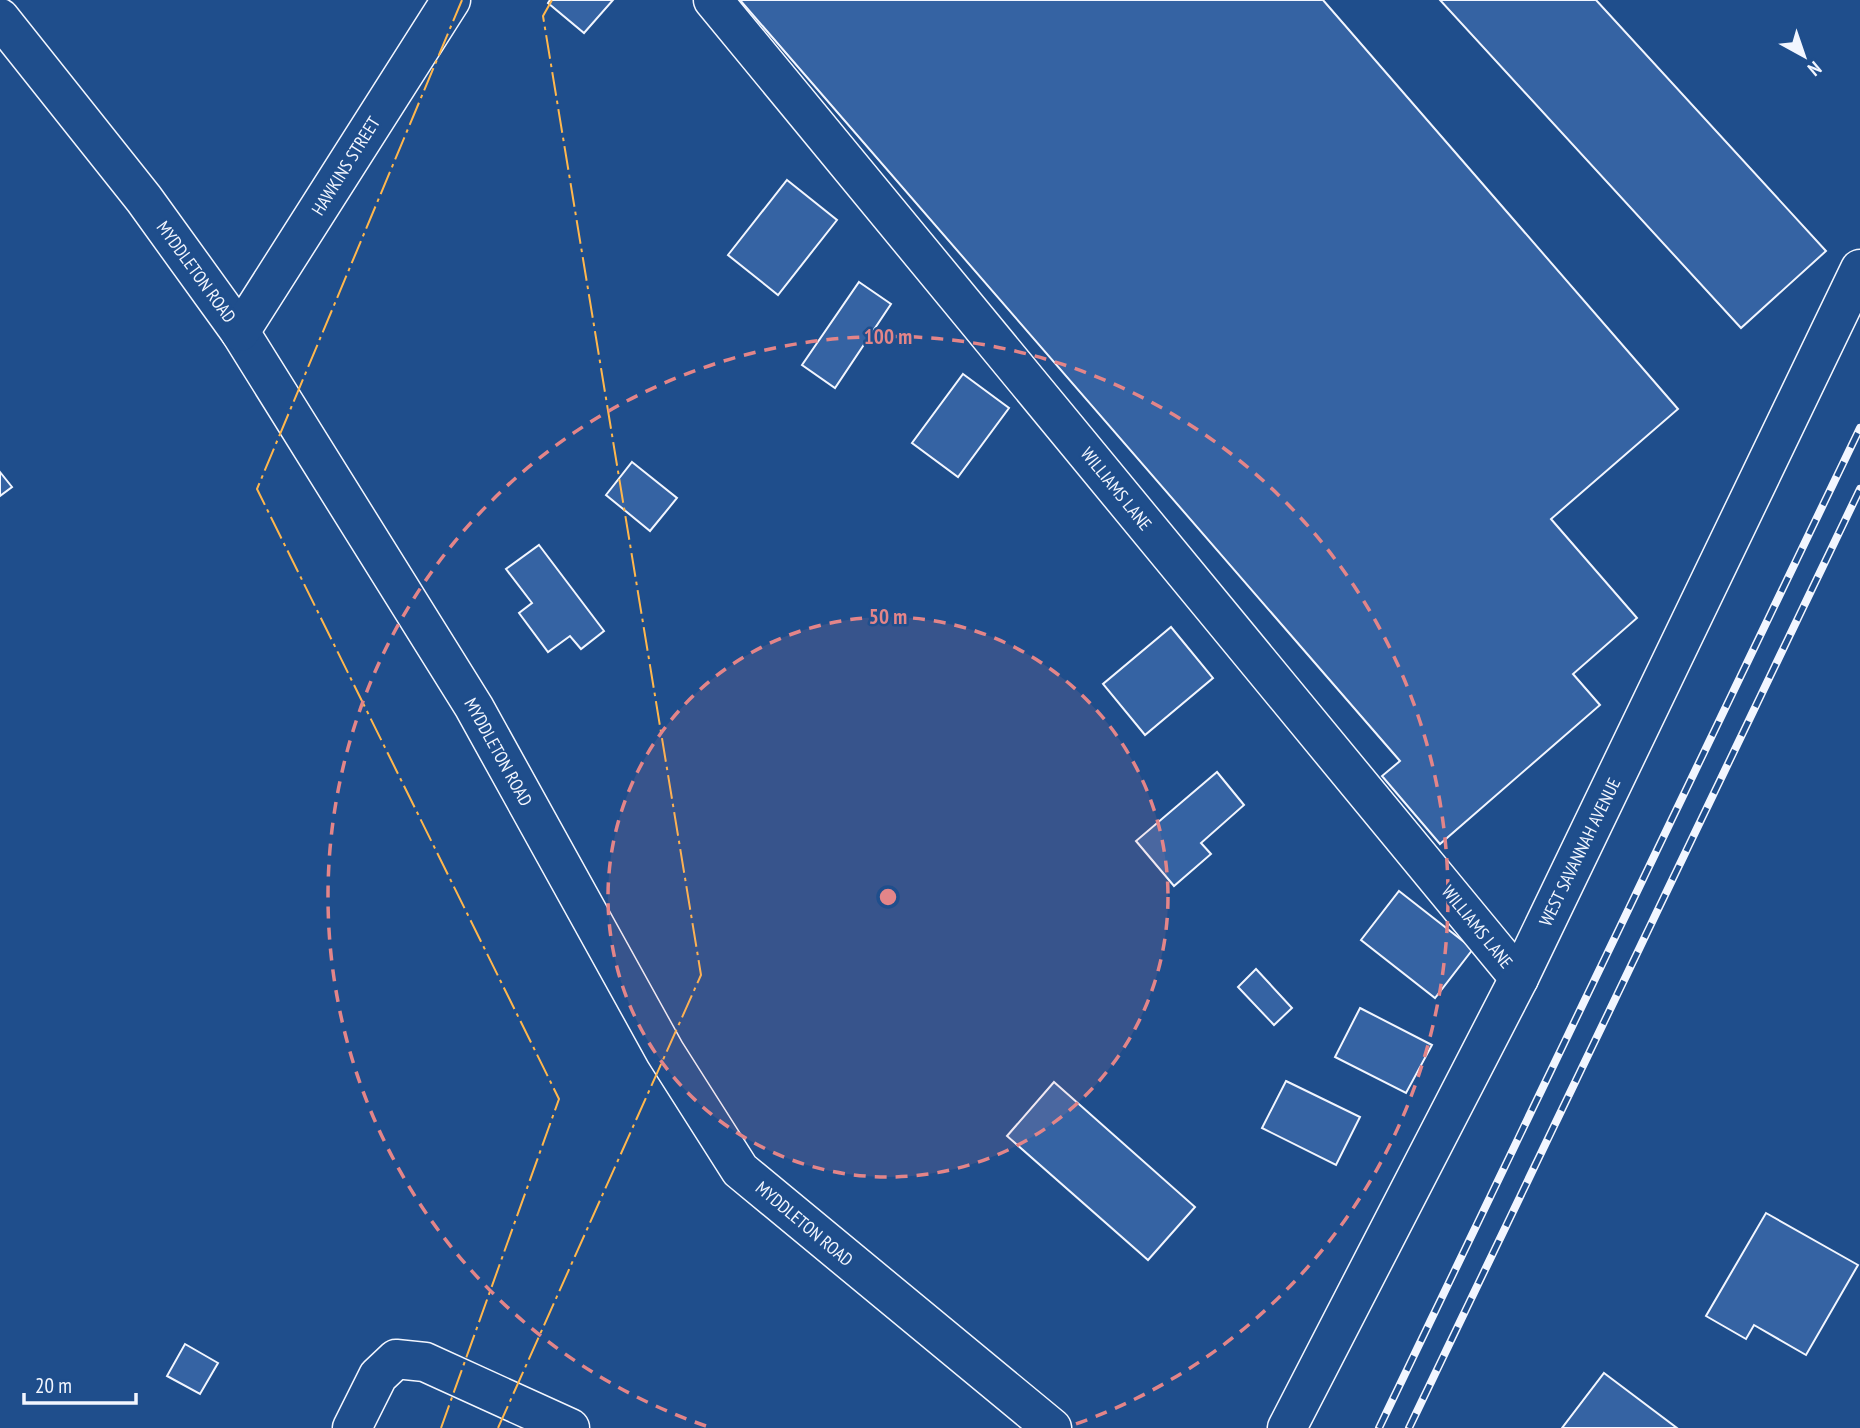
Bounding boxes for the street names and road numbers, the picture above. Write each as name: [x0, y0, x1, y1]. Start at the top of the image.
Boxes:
street label: HAWKINS STREET: [306, 112, 385, 219]
street label: MYDDLETON ROAD: [152, 216, 241, 327]
street label: WILLIAMS LANE: [1076, 442, 1157, 535]
street label: MYDDLETON ROAD: [459, 694, 538, 810]
street label: WEST SAVANNAH AVENUE: [1534, 774, 1625, 930]
street label: WILLIAMS LANE: [1437, 880, 1518, 973]
street label: MYDDLETON ROAD: [751, 1176, 858, 1271]

